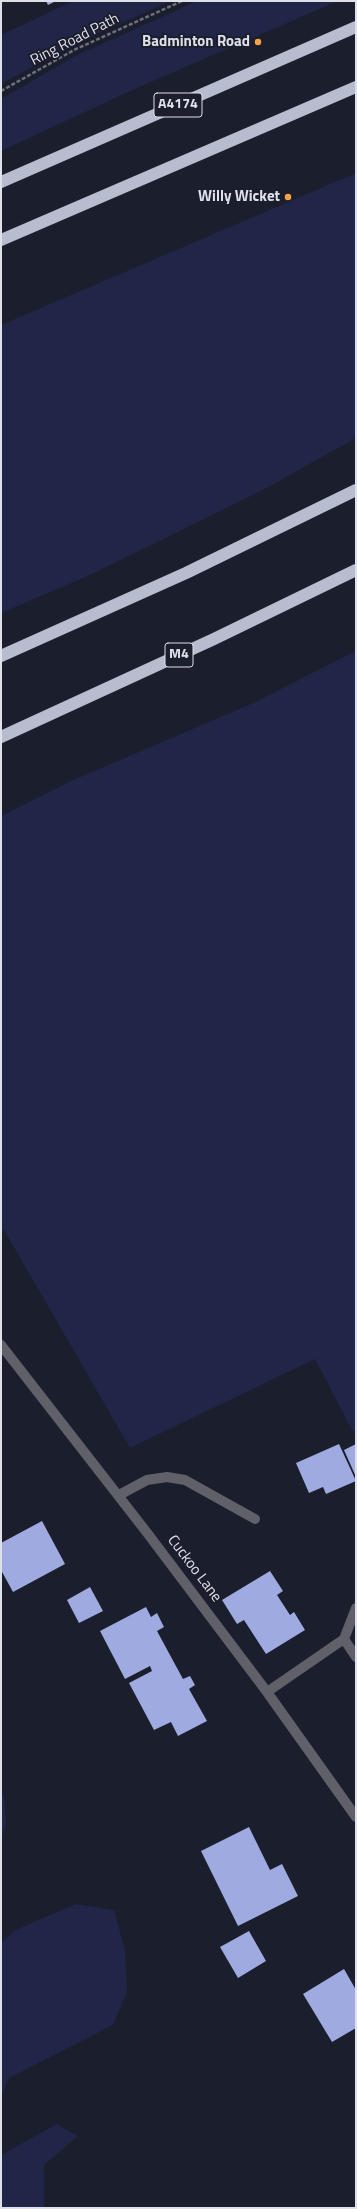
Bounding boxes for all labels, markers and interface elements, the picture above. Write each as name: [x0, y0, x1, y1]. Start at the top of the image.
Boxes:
street label: Ring Road Path: [28, 10, 122, 70]
place label: Badminton Road: [142, 33, 250, 51]
marker: Badminton Road: [253, 37, 263, 47]
road number: A4174: [154, 93, 202, 117]
place label: Willy Wicket: [198, 188, 280, 206]
marker: Willy Wicket: [283, 192, 293, 202]
road number: M4: [165, 643, 193, 667]
street label: Cuckoo Lane: [163, 1532, 225, 1606]

